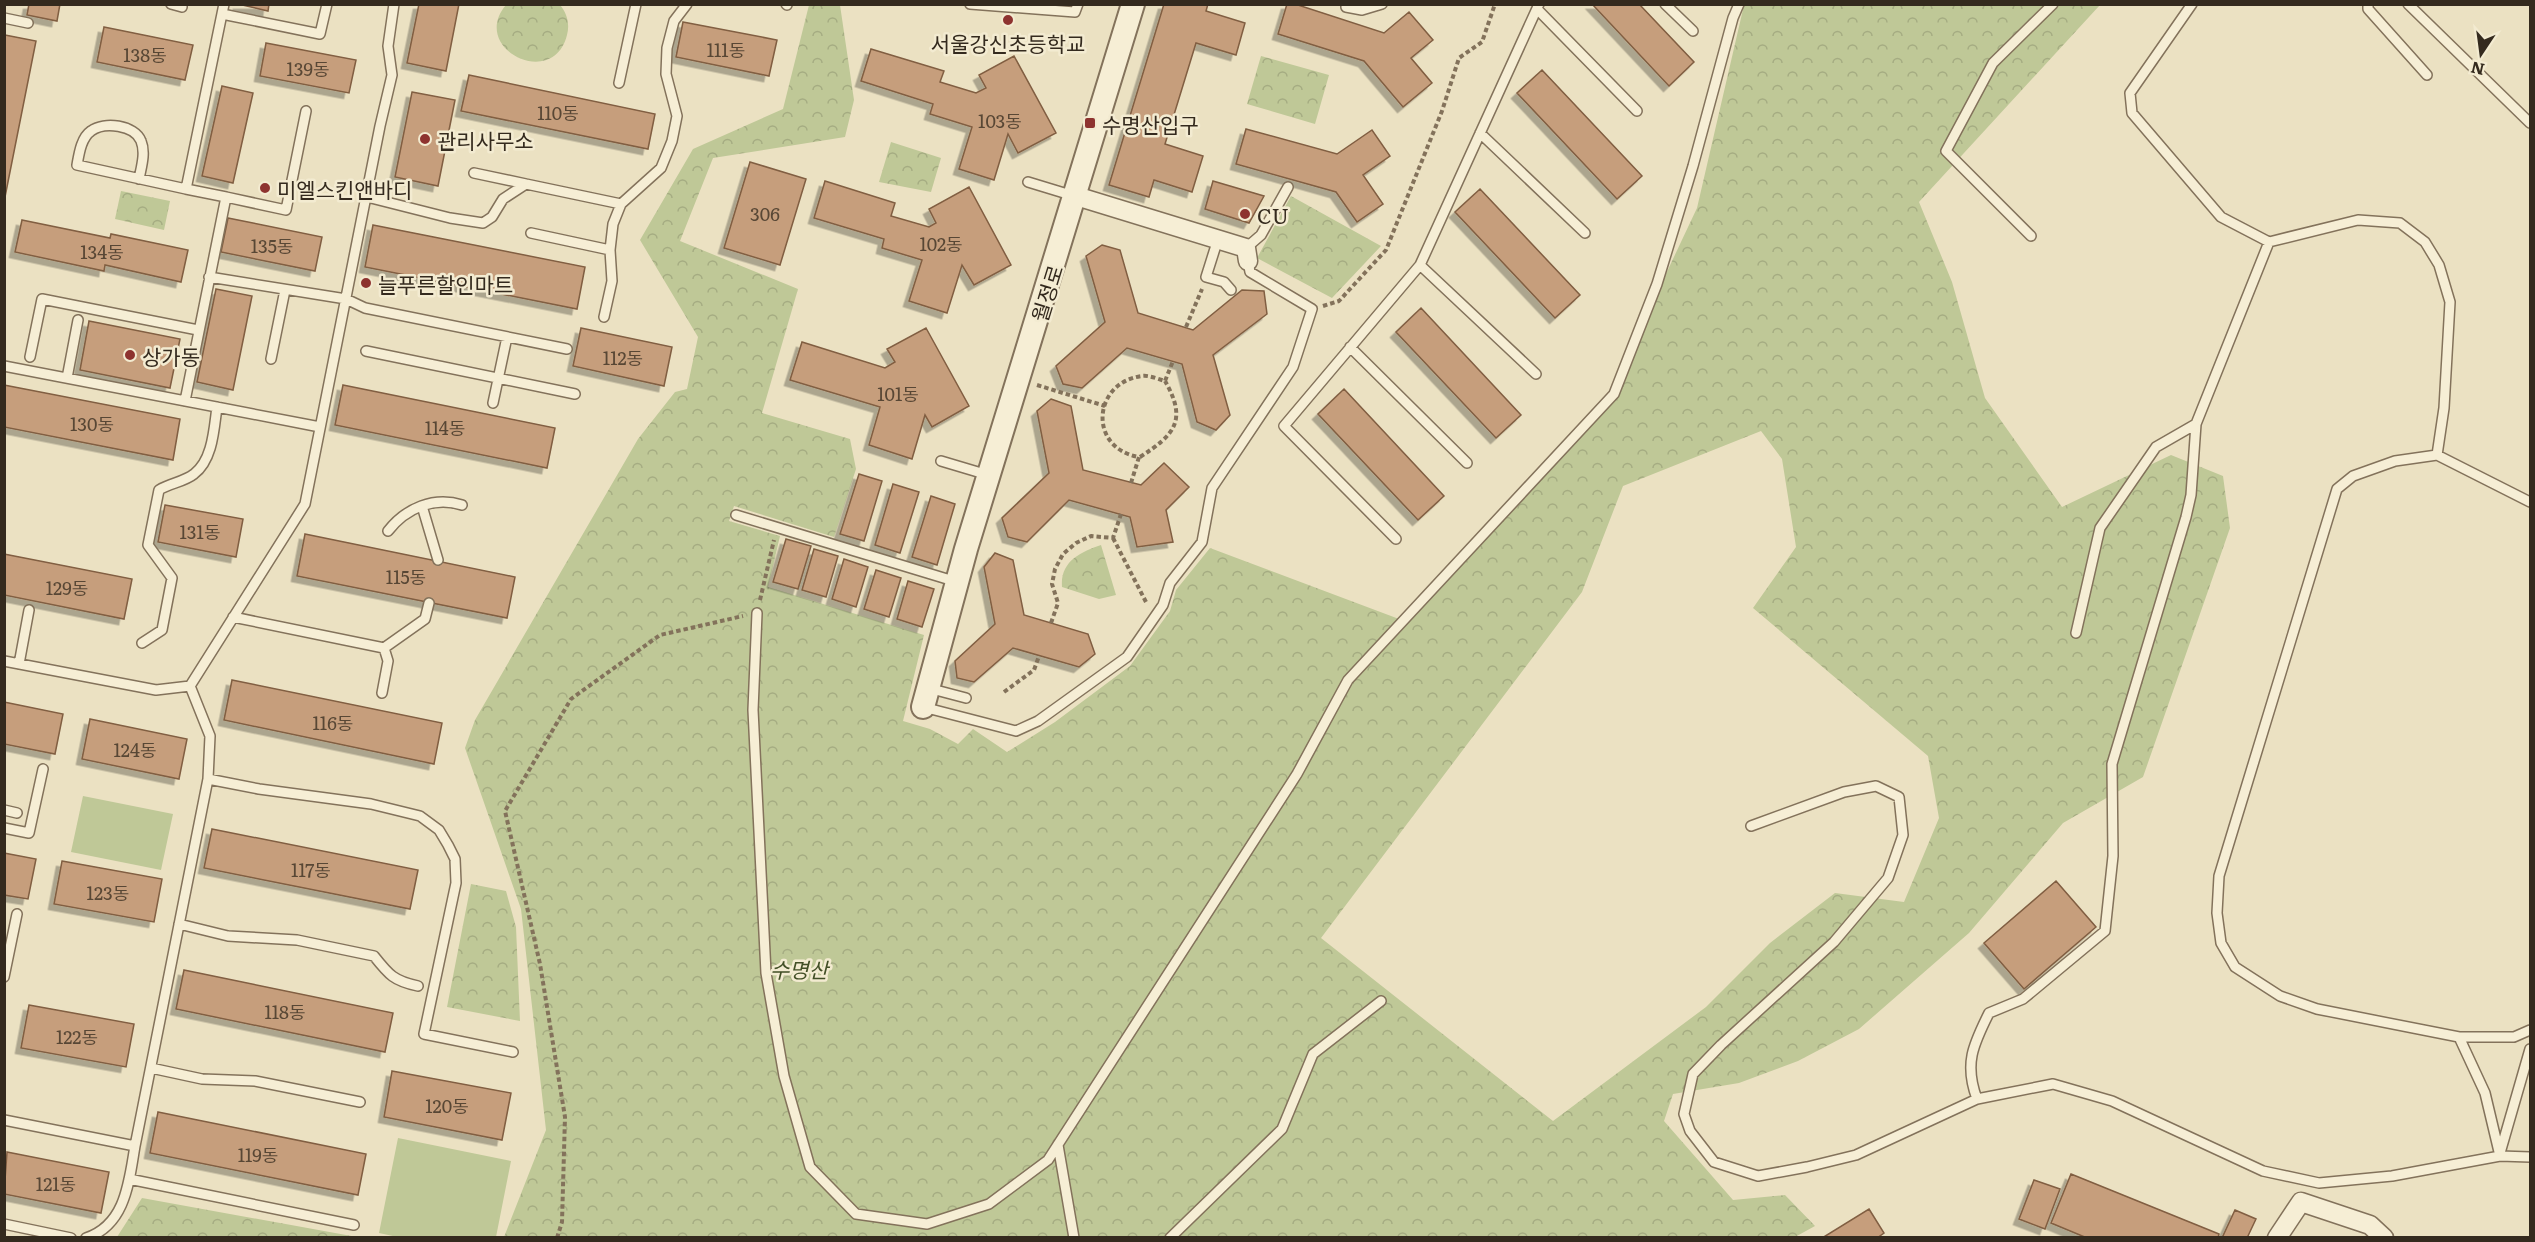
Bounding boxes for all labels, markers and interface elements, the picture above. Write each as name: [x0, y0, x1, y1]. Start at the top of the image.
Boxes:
marker: 서울강신초등학교: [1001, 13, 1015, 27]
north arrow: [2451, 24, 2511, 84]
place label: 서울강신초등학교: [931, 27, 1085, 58]
house number: 111동: [707, 36, 745, 63]
house number: 138동: [123, 41, 167, 68]
house number: 139동: [286, 55, 330, 82]
text: N: [2468, 56, 2487, 83]
house number: 110동: [537, 99, 579, 126]
house number: 103동: [978, 107, 1022, 134]
place label: 수명산입구: [1102, 108, 1199, 139]
marker: 수명산입구: [1083, 116, 1097, 130]
place label: 관리사무소: [437, 124, 534, 155]
marker: 관리사무소: [418, 132, 432, 146]
place label: 미엘스킨앤바디: [277, 173, 412, 204]
marker: 미엘스킨앤바디: [258, 181, 272, 195]
place label: CU: [1257, 199, 1289, 230]
house number: 306: [750, 200, 780, 227]
marker: CU: [1238, 207, 1252, 221]
house number: 102동: [919, 230, 963, 257]
house number: 135동: [251, 232, 293, 259]
house number: 134동: [80, 238, 124, 265]
street label: 월정로: [1023, 261, 1069, 325]
place label: 늘푸른할인마트: [378, 268, 513, 299]
marker: 늘푸른할인마트: [359, 276, 373, 290]
place label: 상가동: [142, 340, 200, 371]
house number: 112동: [603, 344, 643, 371]
marker: 상가동: [123, 348, 137, 362]
house number: 101동: [877, 380, 919, 407]
house number: 130동: [70, 410, 114, 437]
house number: 114동: [425, 414, 465, 441]
house number: 131동: [180, 518, 220, 545]
house number: 115동: [386, 563, 426, 590]
house number: 129동: [46, 574, 88, 601]
house number: 116동: [313, 709, 353, 736]
house number: 124동: [114, 736, 156, 763]
house number: 117동: [291, 856, 331, 883]
house number: 123동: [87, 879, 129, 906]
park label: 수명산: [770, 953, 831, 984]
house number: 118동: [264, 998, 306, 1025]
house number: 122동: [56, 1023, 98, 1050]
house number: 120동: [425, 1092, 469, 1119]
house number: 119동: [238, 1141, 278, 1168]
house number: 121동: [36, 1170, 76, 1197]

